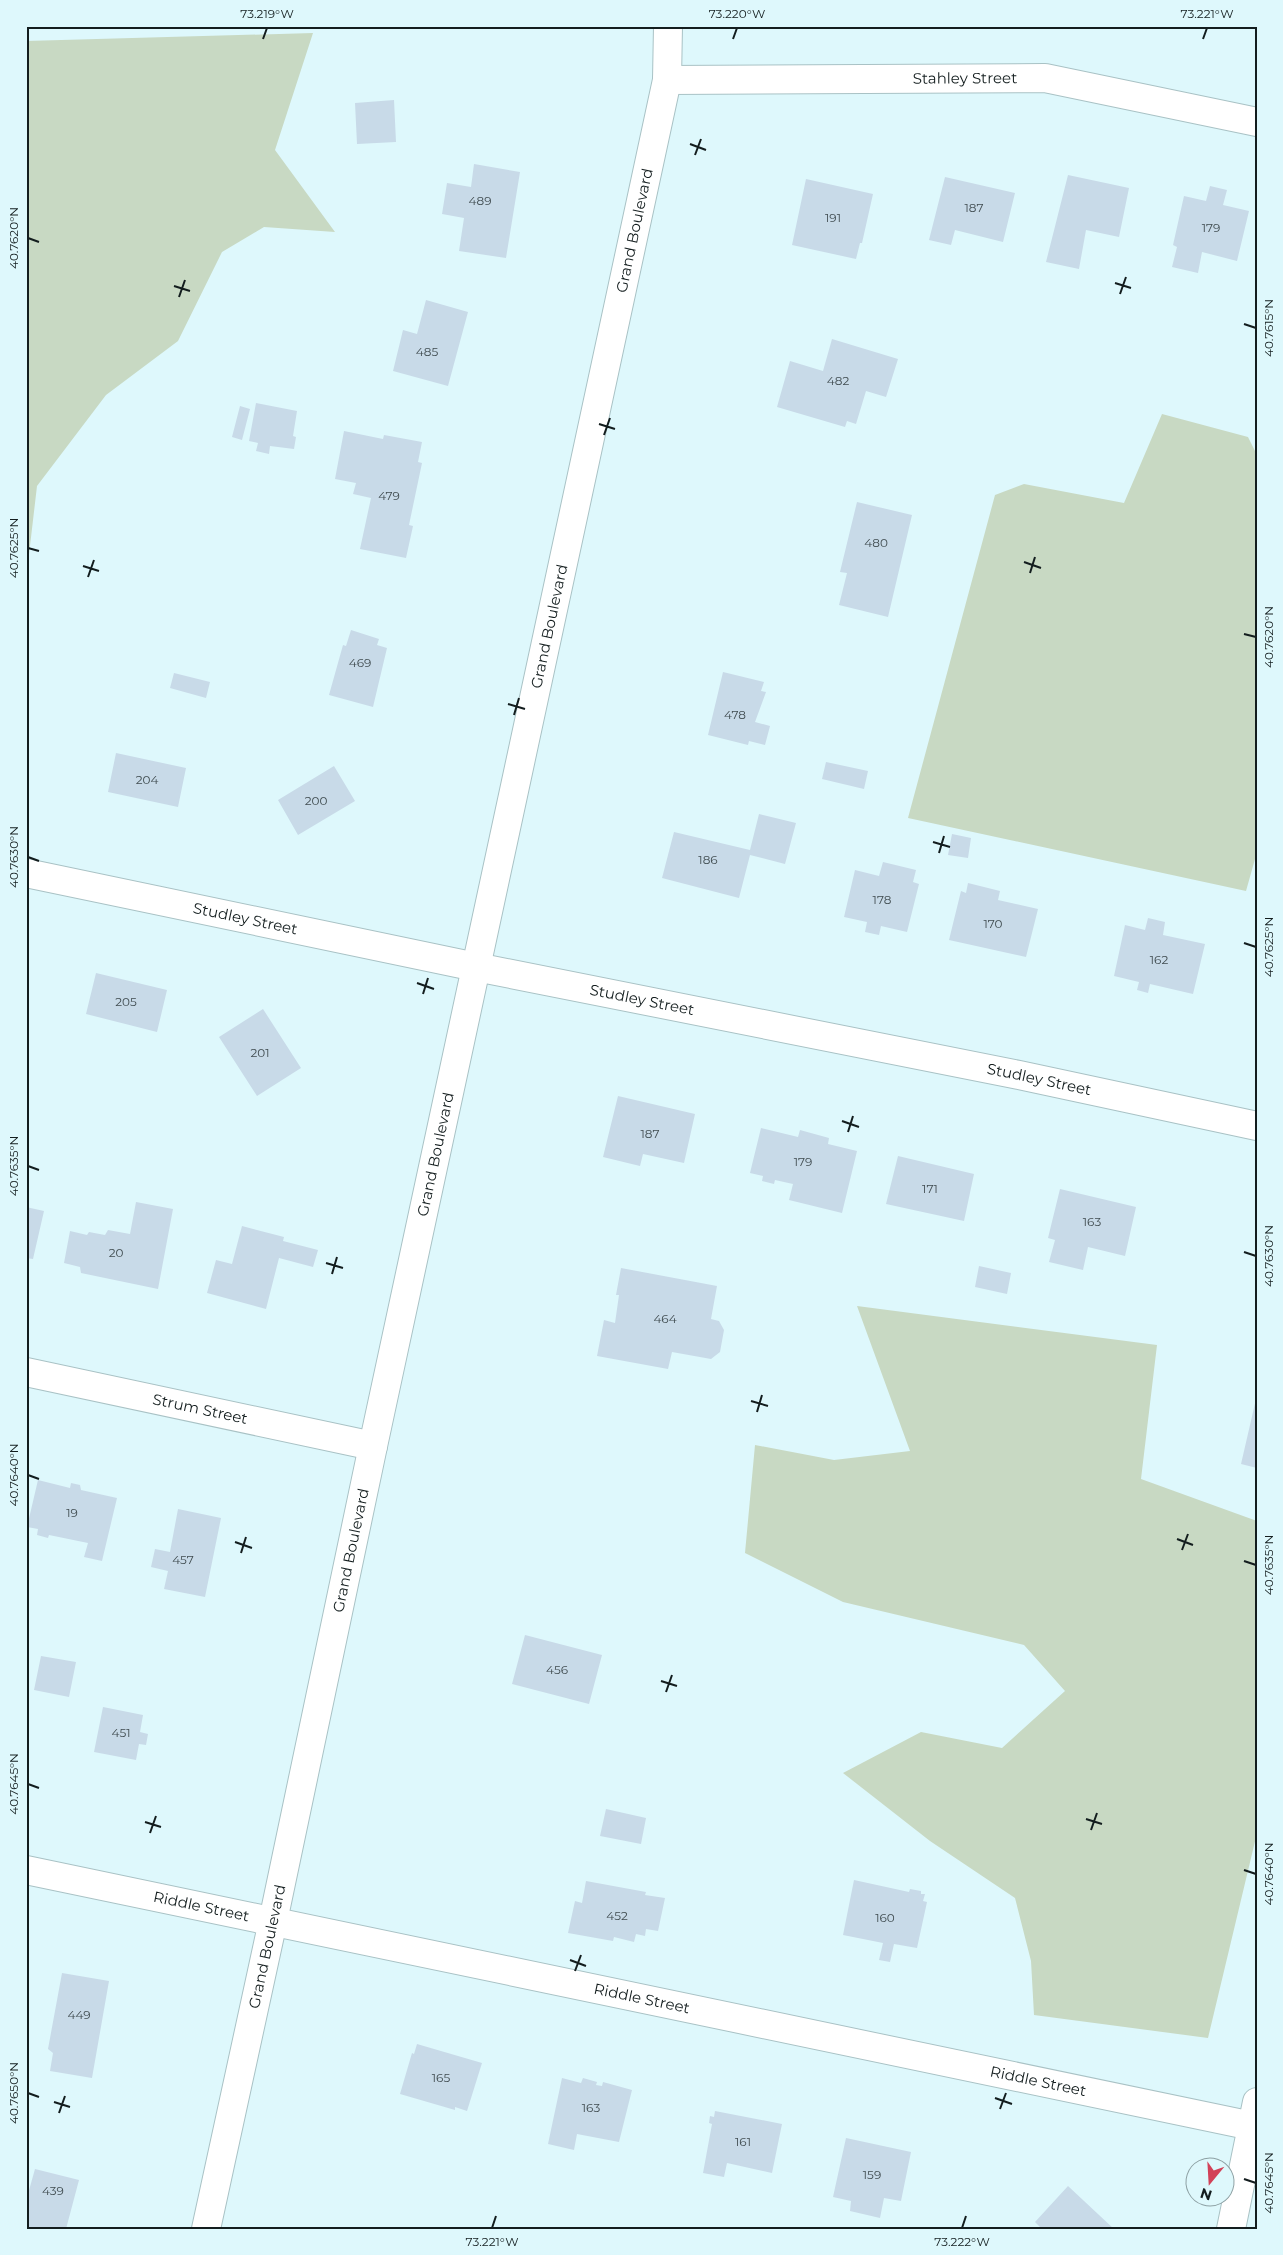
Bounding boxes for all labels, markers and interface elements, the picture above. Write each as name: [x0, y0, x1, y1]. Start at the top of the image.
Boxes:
text: 73.219°W: [240, 6, 294, 21]
text: 73.220°W: [709, 6, 765, 21]
text: 73.221°W: [1180, 6, 1234, 21]
street label: Stahley Street: [913, 68, 1017, 88]
street label: Grand Boulevard: [612, 166, 657, 294]
house number: 489: [468, 193, 492, 208]
house number: 187: [964, 200, 984, 215]
text: 40.7620°N: [6, 207, 21, 269]
house number: 191: [825, 210, 841, 225]
house number: 179: [1202, 220, 1220, 235]
text: 40.7615°N: [1261, 299, 1276, 357]
house number: 485: [416, 344, 438, 359]
house number: 482: [827, 373, 849, 388]
house number: 479: [378, 488, 400, 503]
text: 40.7625°N: [6, 518, 21, 578]
house number: 480: [864, 535, 888, 550]
street label: Grand Boulevard: [526, 562, 572, 690]
text: 40.7620°N: [1261, 606, 1276, 668]
house number: 469: [349, 655, 371, 670]
house number: 478: [724, 707, 746, 722]
house number: 204: [136, 772, 158, 787]
house number: 200: [305, 793, 327, 808]
text: 40.7630°N: [6, 826, 21, 888]
house number: 186: [698, 852, 718, 867]
house number: 178: [873, 892, 892, 907]
street label: Studley Street: [192, 898, 299, 938]
house number: 170: [983, 916, 1003, 931]
text: 40.7625°N: [1261, 917, 1276, 977]
house number: 162: [1150, 952, 1168, 967]
street label: Studley Street: [588, 980, 696, 1019]
house number: 205: [115, 994, 137, 1009]
house number: 201: [250, 1045, 270, 1060]
street label: Studley Street: [985, 1059, 1093, 1099]
street label: Grand Boulevard: [413, 1090, 458, 1218]
house number: 187: [640, 1126, 660, 1141]
text: 40.7635°N: [6, 1136, 21, 1196]
house number: 179: [794, 1154, 812, 1169]
house number: 171: [922, 1181, 938, 1196]
house number: 163: [1083, 1214, 1101, 1229]
text: 40.7630°N: [1261, 1225, 1276, 1287]
house number: 20: [109, 1245, 123, 1260]
house number: 464: [653, 1311, 677, 1326]
street label: Strum Street: [151, 1389, 249, 1428]
text: 40.7640°N: [6, 1444, 21, 1506]
street label: Grand Boulevard: [328, 1486, 373, 1614]
house number: 19: [66, 1505, 78, 1520]
text: 40.7635°N: [1261, 1535, 1276, 1595]
house number: 457: [172, 1552, 194, 1567]
house number: 456: [546, 1662, 568, 1677]
house number: 451: [111, 1725, 131, 1740]
text: 40.7645°N: [6, 1753, 21, 1815]
text: 40.7640°N: [1261, 1843, 1276, 1905]
street label: Grand Boulevard: [244, 1883, 289, 2010]
street label: Riddle Street: [152, 1887, 251, 1925]
house number: 452: [606, 1908, 628, 1923]
house number: 160: [875, 1910, 895, 1925]
street label: Riddle Street: [592, 1979, 692, 2017]
house number: 449: [67, 2007, 91, 2022]
text: 40.7650°N: [6, 2062, 21, 2124]
street label: Riddle Street: [989, 2062, 1088, 2100]
house number: 165: [432, 2070, 450, 2085]
house number: 163: [582, 2100, 600, 2115]
house number: 161: [735, 2134, 751, 2149]
text: 40.7645°N: [1261, 2152, 1276, 2214]
north arrow: [1186, 2158, 1236, 2208]
house number: 159: [863, 2167, 881, 2182]
house number: 439: [42, 2183, 64, 2198]
text: N: [1198, 2184, 1214, 2205]
text: 73.221°W: [465, 2234, 519, 2249]
text: 73.222°W: [934, 2234, 990, 2249]

